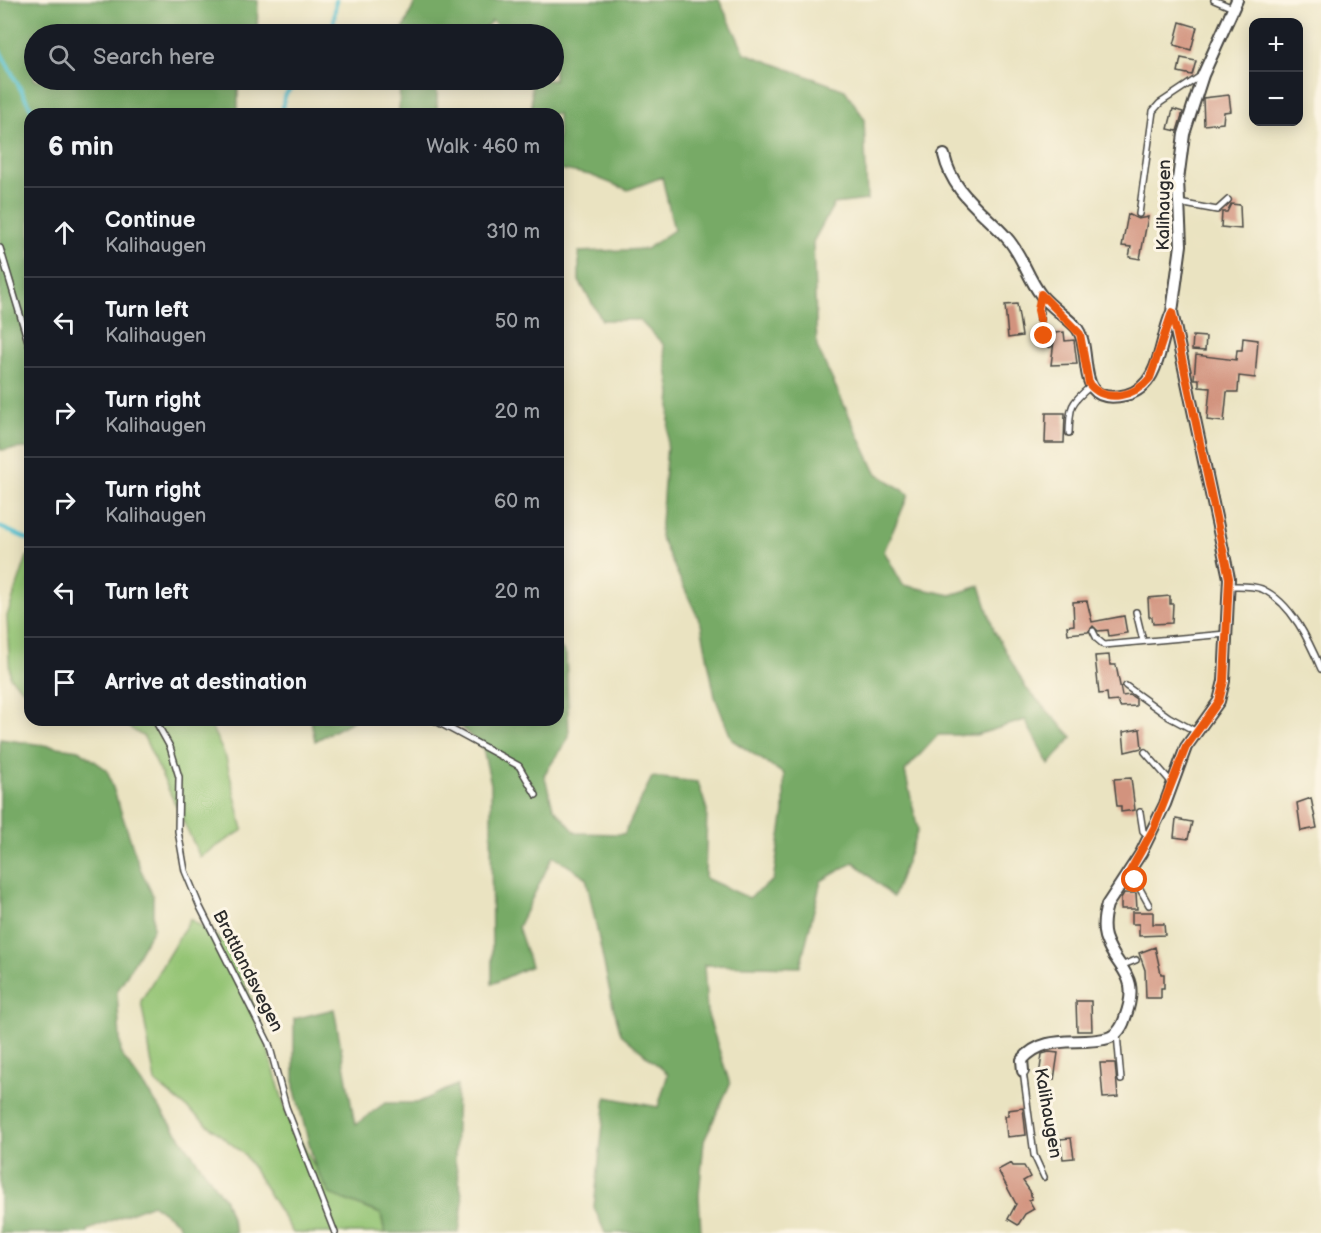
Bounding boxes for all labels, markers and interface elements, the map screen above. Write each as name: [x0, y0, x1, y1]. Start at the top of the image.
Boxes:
map controls: [1249, 18, 1303, 126]
button: +: [1249, 18, 1303, 72]
search box: [24, 24, 564, 90]
icon: search: [45, 41, 78, 74]
text: Search here: [93, 44, 215, 71]
button: −: [1249, 72, 1303, 126]
text: 6 min: [48, 132, 114, 163]
text: Walk · 460 m: [426, 135, 540, 159]
street label: Kalihaugen: [1153, 159, 1175, 251]
text: Continue: [105, 207, 195, 234]
icon: ahead: [48, 216, 81, 249]
text: 310 m: [486, 220, 540, 244]
text: Kalihaugen: [105, 234, 206, 258]
text: Turn left: [105, 297, 189, 324]
icon: left: [48, 306, 81, 339]
text: 50 m: [495, 310, 540, 334]
route end: [1030, 322, 1056, 348]
text: Kalihaugen: [105, 324, 206, 348]
text: Turn right: [105, 387, 201, 414]
icon: right: [48, 396, 81, 429]
text: 20 m: [495, 400, 540, 424]
text: Kalihaugen: [105, 414, 206, 438]
text: Turn right: [105, 477, 201, 504]
icon: right: [48, 486, 81, 519]
text: 60 m: [494, 490, 540, 514]
text: Kalihaugen: [105, 504, 206, 528]
icon: left: [48, 576, 81, 609]
text: Turn left: [105, 579, 189, 606]
text: 20 m: [495, 580, 540, 604]
icon: arrive: [48, 666, 81, 699]
text: Arrive at destination: [105, 669, 307, 696]
route start: [1121, 866, 1147, 892]
street label: Brattlandsvegen: [208, 907, 288, 1035]
street label: Kalihaugen: [1030, 1066, 1066, 1160]

